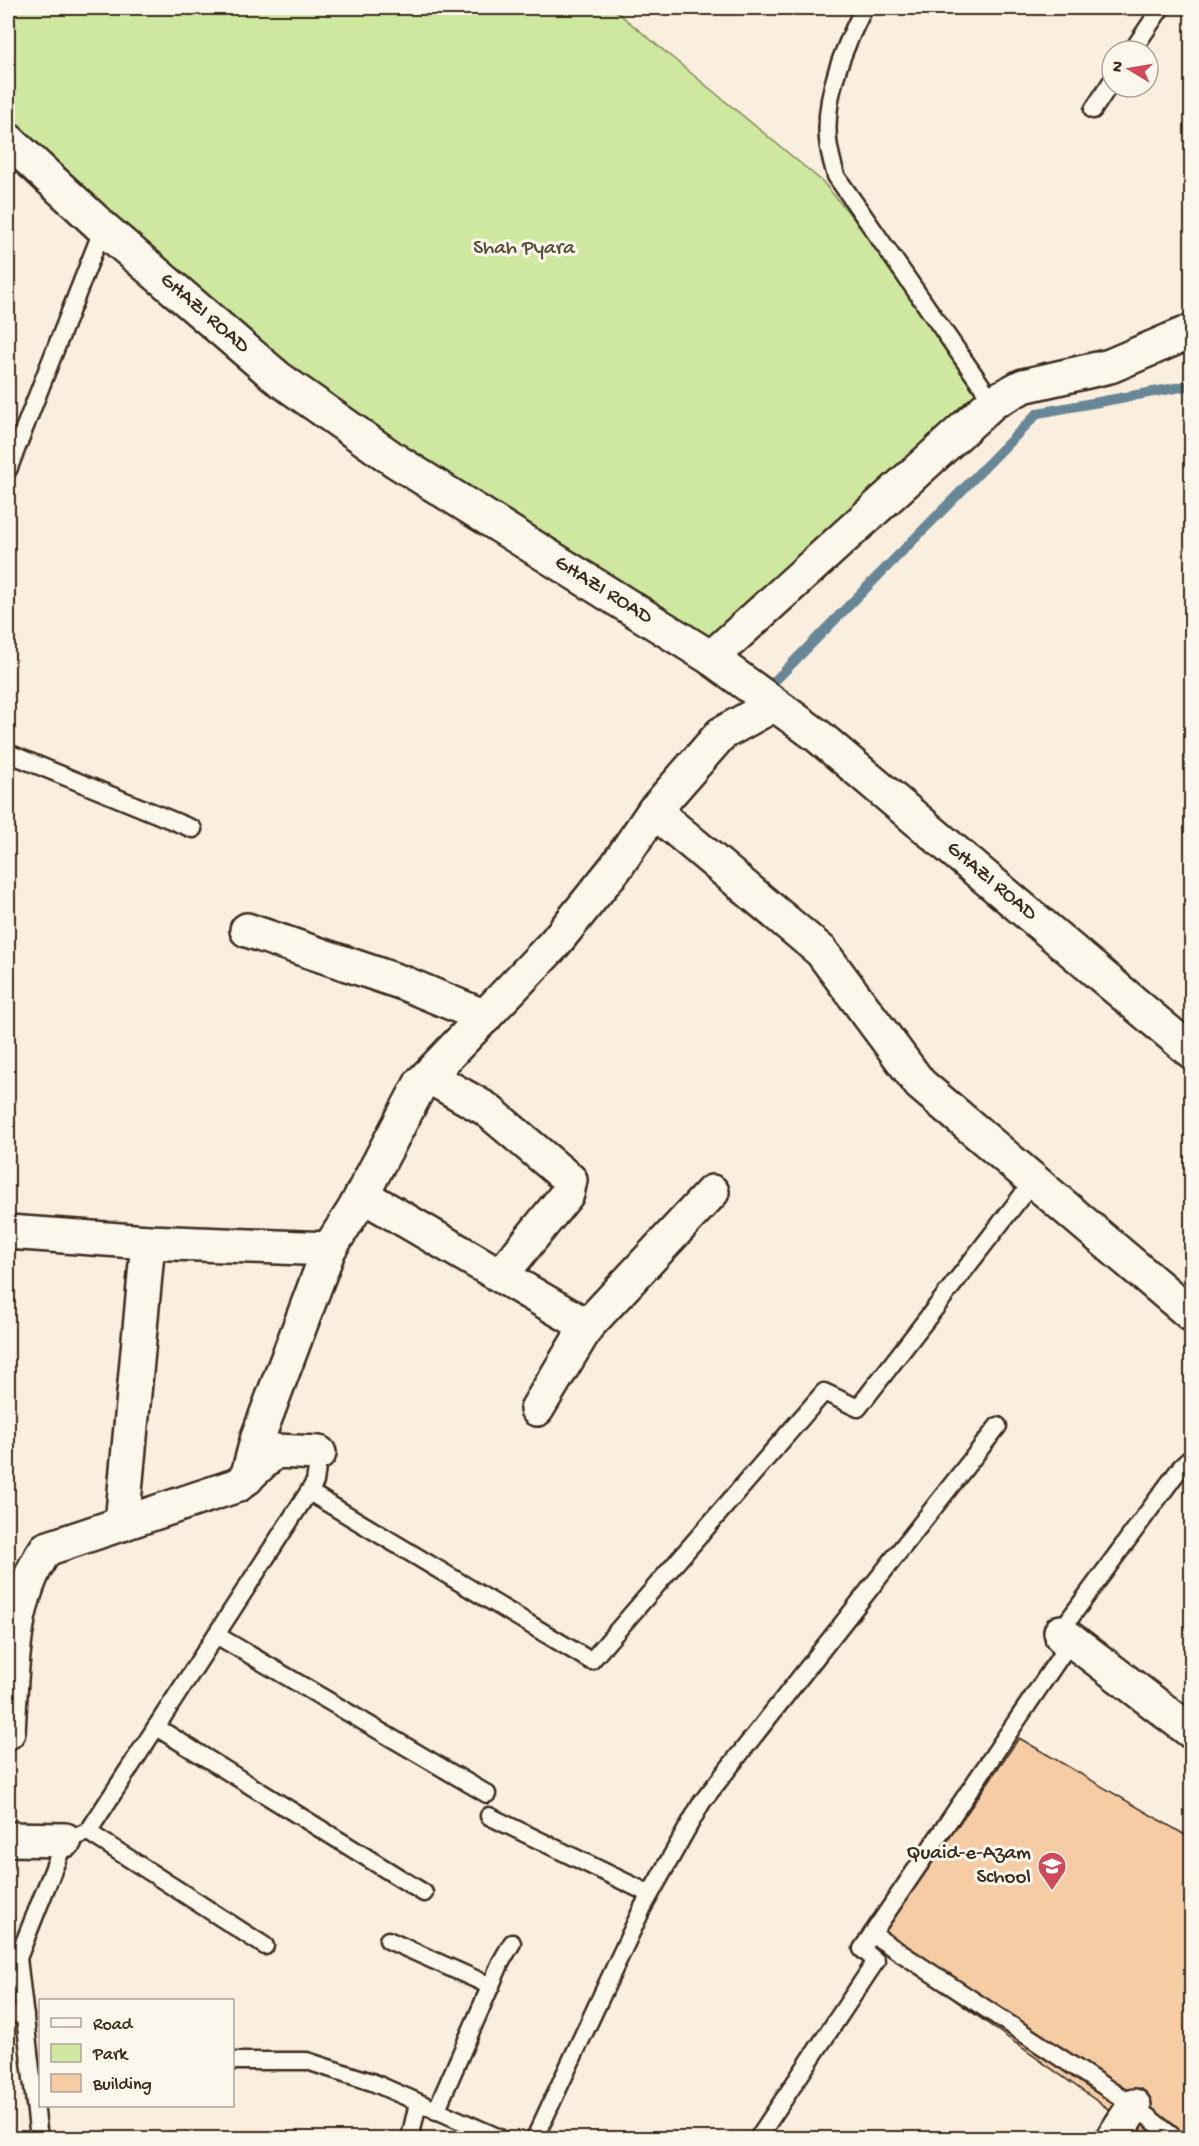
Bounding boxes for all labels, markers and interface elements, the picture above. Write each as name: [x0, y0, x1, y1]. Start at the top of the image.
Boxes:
north arrow: [1100, 39, 1160, 99]
text: N: [1108, 59, 1129, 74]
park label: Shah Pyara: [473, 237, 576, 262]
street label: GHAZI ROAD: [154, 268, 254, 360]
street label: GHAZI ROAD: [549, 551, 657, 631]
street label: GHAZI ROAD: [940, 837, 1042, 927]
place label: Quaid-e-Azam School: [906, 1842, 1031, 1891]
school or university icon: Quaid-e-Azam School: [1036, 1850, 1068, 1892]
legend: [39, 1999, 234, 2107]
text: Road: [93, 2015, 134, 2036]
text: Park: [92, 2045, 129, 2066]
text: Building: [92, 2075, 152, 2096]

